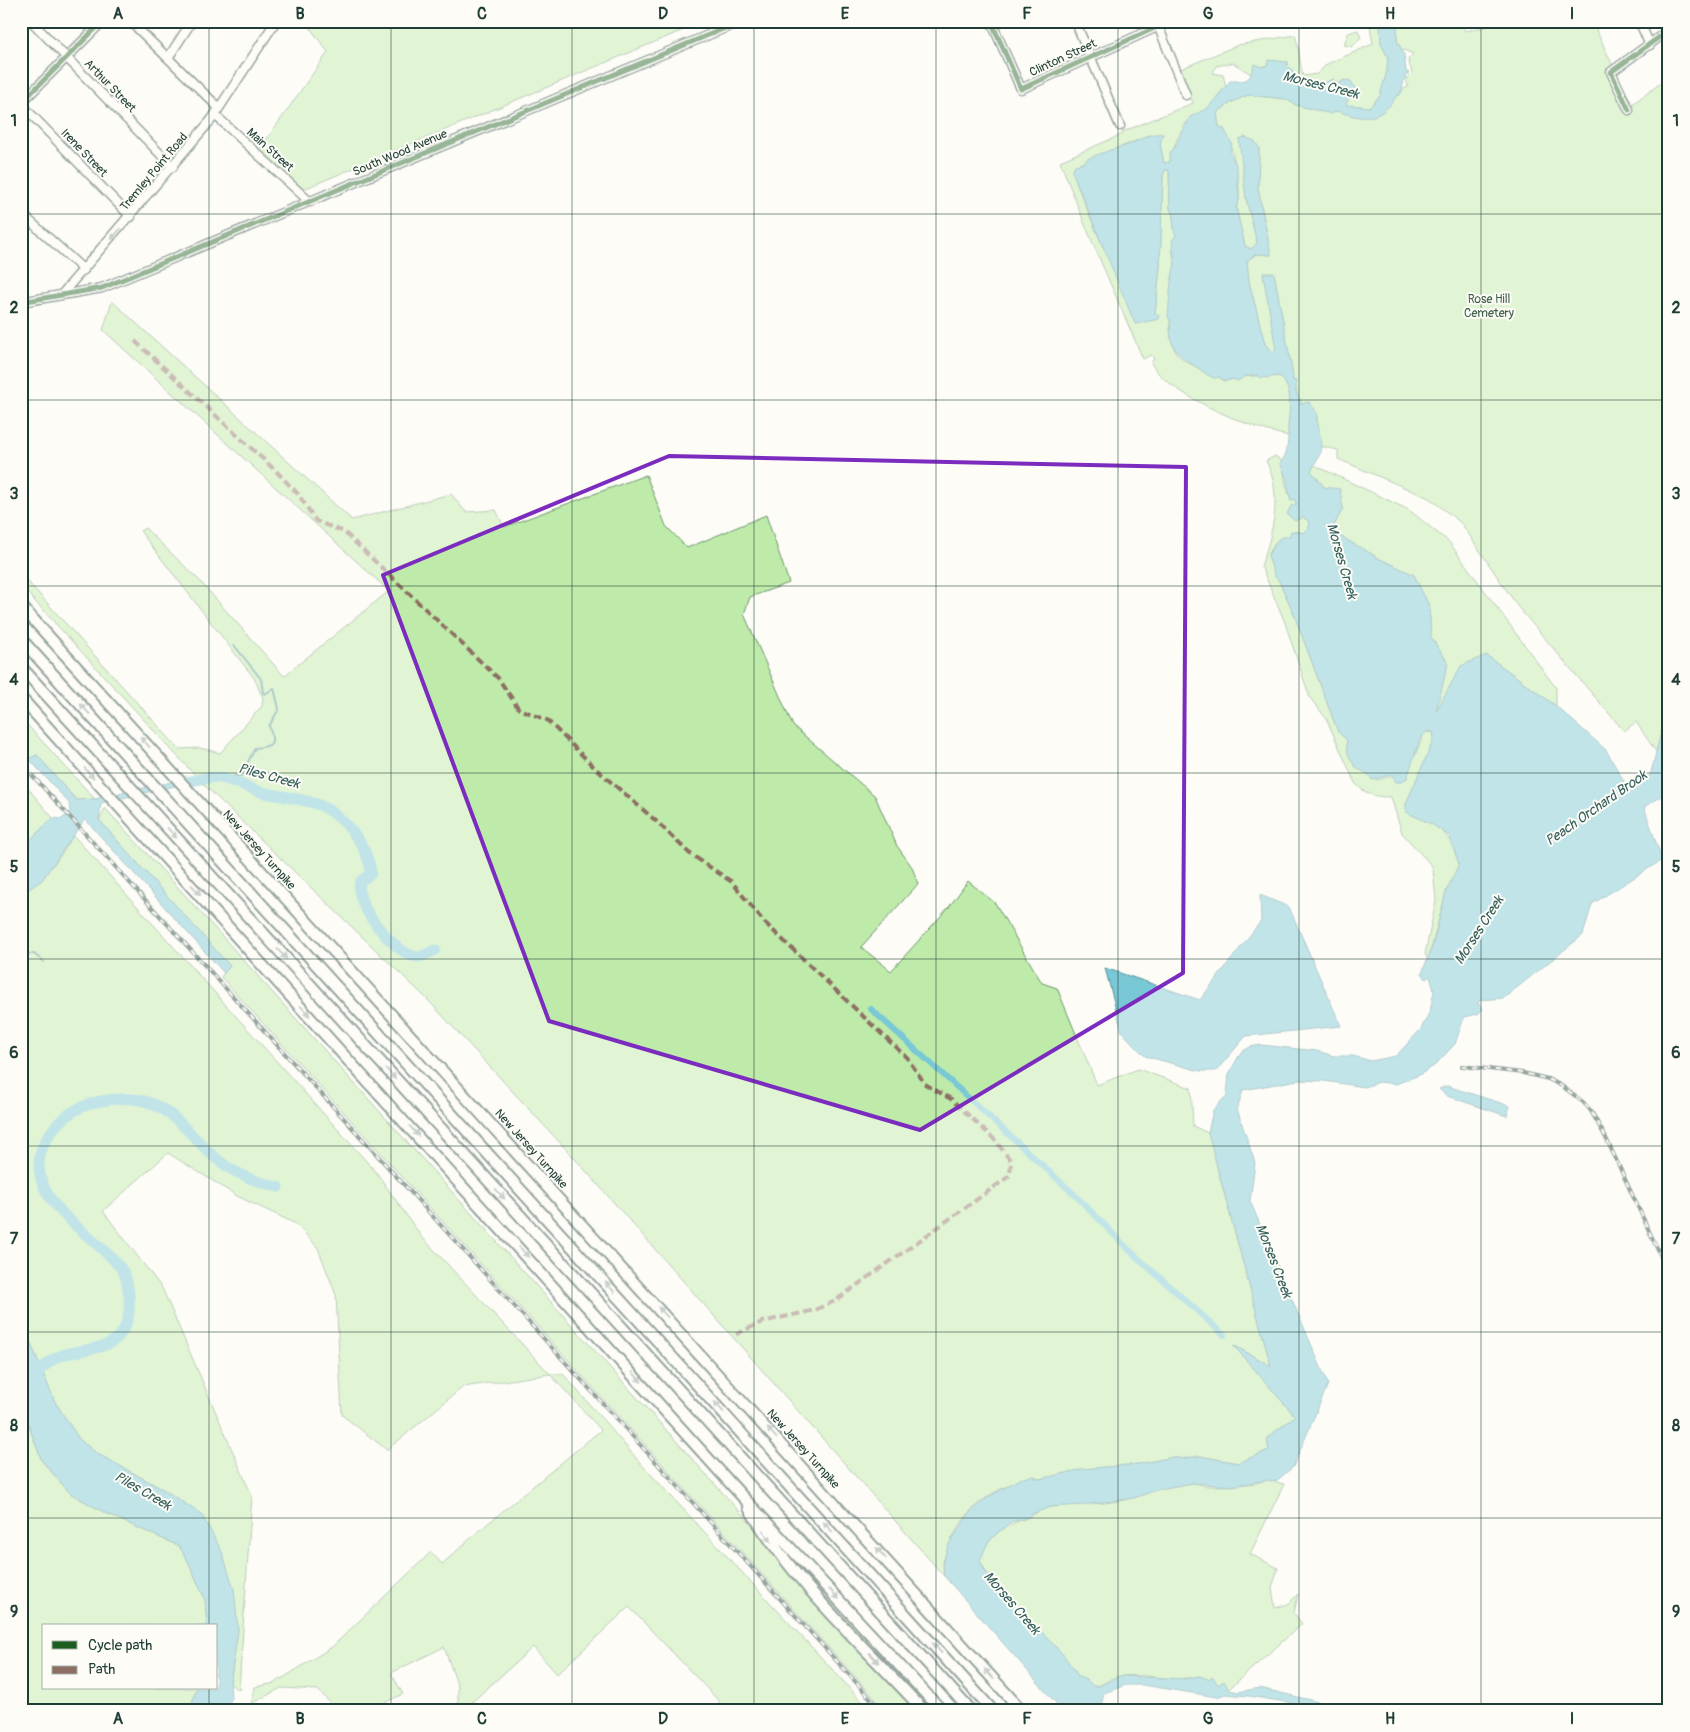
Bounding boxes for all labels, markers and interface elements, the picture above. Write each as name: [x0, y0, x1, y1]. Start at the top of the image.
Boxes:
text: A: [113, 4, 124, 24]
text: B: [295, 4, 305, 24]
text: C: [477, 4, 487, 24]
text: D: [658, 4, 668, 24]
text: E: [841, 4, 850, 24]
text: F: [1022, 4, 1032, 24]
text: G: [1203, 4, 1214, 24]
text: H: [1385, 4, 1395, 24]
text: I: [1570, 4, 1574, 24]
street label: Clinton Street: [1027, 36, 1099, 80]
street label: Arthur Street: [81, 56, 139, 116]
water label: Morses Creek: [1281, 67, 1362, 103]
text: 1: [11, 111, 17, 131]
text: 1: [1673, 111, 1679, 131]
street label: Main Street: [243, 125, 297, 175]
street label: Irene Street: [57, 126, 111, 180]
street label: South Wood Avenue: [351, 126, 450, 180]
street label: Tremley Point Road: [117, 130, 191, 214]
one-way arrow: [111, 227, 122, 240]
park label: Rose Hill Cemetery: [1464, 292, 1514, 321]
text: 2: [10, 298, 19, 318]
text: 2: [1672, 298, 1681, 318]
text: 3: [10, 484, 19, 504]
text: 3: [1672, 484, 1681, 504]
water label: Morses Creek: [1323, 521, 1361, 602]
text: 4: [9, 670, 19, 690]
text: 4: [1671, 670, 1681, 690]
one-way arrow: [79, 704, 91, 716]
one-way arrow: [139, 737, 151, 749]
water label: Piles Creek: [236, 760, 303, 793]
one-way arrow: [83, 766, 95, 778]
water label: Peach Orchard Brook: [1542, 766, 1651, 849]
street label: New Jersey Turnpike: [219, 807, 299, 893]
one-way arrow: [167, 827, 178, 840]
text: 5: [10, 857, 19, 877]
text: 5: [1672, 857, 1681, 877]
one-way arrow: [190, 884, 202, 896]
water label: Morses Creek: [1451, 892, 1508, 967]
one-way arrow: [276, 947, 288, 959]
one-way arrow: [299, 1004, 311, 1016]
text: 6: [9, 1043, 19, 1063]
text: 6: [1671, 1043, 1681, 1063]
one-way arrow: [385, 1067, 397, 1079]
street label: New Jersey Turnpike: [491, 1106, 571, 1192]
one-way arrow: [408, 1125, 420, 1137]
one-way arrow: [494, 1188, 506, 1200]
water label: Morses Creek: [1252, 1222, 1296, 1302]
text: 7: [10, 1229, 19, 1249]
text: 7: [1672, 1229, 1681, 1249]
one-way arrow: [518, 1245, 529, 1258]
one-way arrow: [604, 1281, 616, 1293]
one-way arrow: [657, 1306, 668, 1319]
one-way arrow: [631, 1371, 643, 1383]
one-way arrow: [713, 1402, 725, 1414]
street label: New Jersey Turnpike: [763, 1406, 843, 1492]
text: 8: [10, 1416, 18, 1436]
text: 8: [1672, 1416, 1680, 1436]
one-way arrow: [766, 1427, 778, 1439]
water label: Piles Creek: [112, 1468, 175, 1515]
one-way arrow: [823, 1521, 834, 1534]
one-way arrow: [762, 1529, 772, 1543]
one-way arrow: [875, 1548, 887, 1560]
water label: Morses Creek: [980, 1568, 1045, 1639]
one-way arrow: [829, 1587, 840, 1600]
text: 9: [10, 1602, 18, 1622]
text: 9: [1672, 1602, 1680, 1622]
legend: [42, 1624, 218, 1690]
text: Cycle path: [88, 1636, 152, 1655]
one-way arrow: [931, 1643, 943, 1655]
one-way arrow: [868, 1651, 880, 1663]
text: Path: [88, 1660, 115, 1679]
one-way arrow: [983, 1669, 995, 1681]
text: A: [113, 1709, 124, 1729]
text: B: [295, 1709, 305, 1729]
text: C: [477, 1709, 487, 1729]
text: D: [658, 1709, 668, 1729]
text: E: [841, 1709, 850, 1729]
text: F: [1022, 1709, 1032, 1729]
text: G: [1203, 1709, 1214, 1729]
text: H: [1385, 1709, 1395, 1729]
text: I: [1570, 1709, 1574, 1729]

